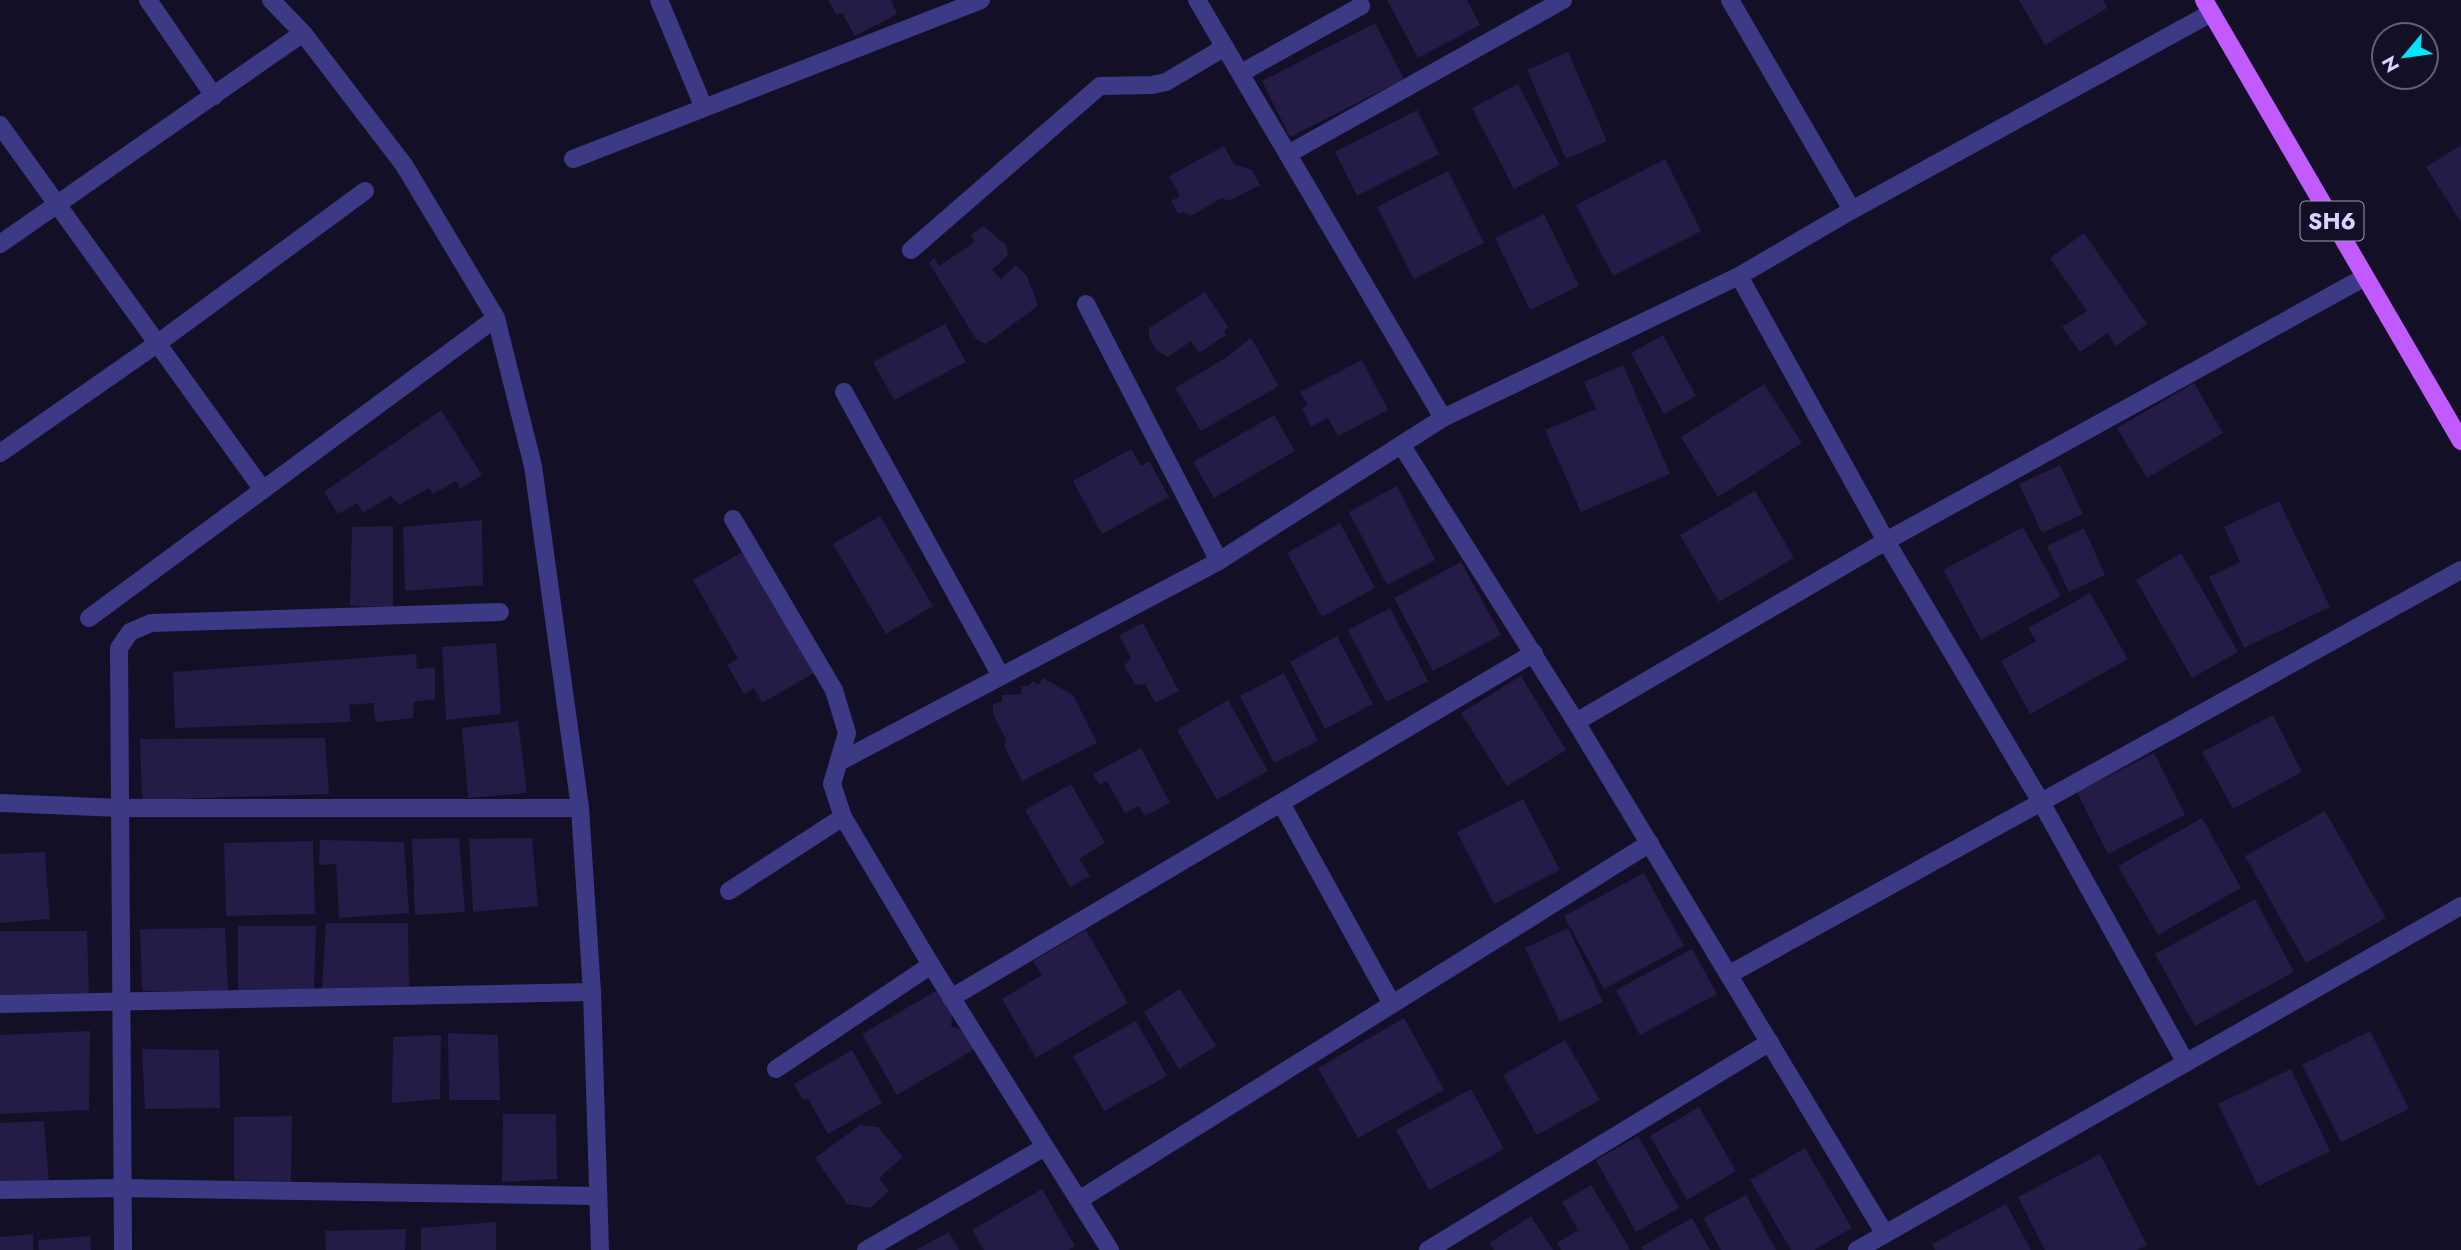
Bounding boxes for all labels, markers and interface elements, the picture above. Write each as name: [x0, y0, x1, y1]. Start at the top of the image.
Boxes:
north arrow: [2370, 21, 2440, 91]
text: N: [2375, 51, 2406, 77]
road number: SH6: [2300, 202, 2364, 241]

